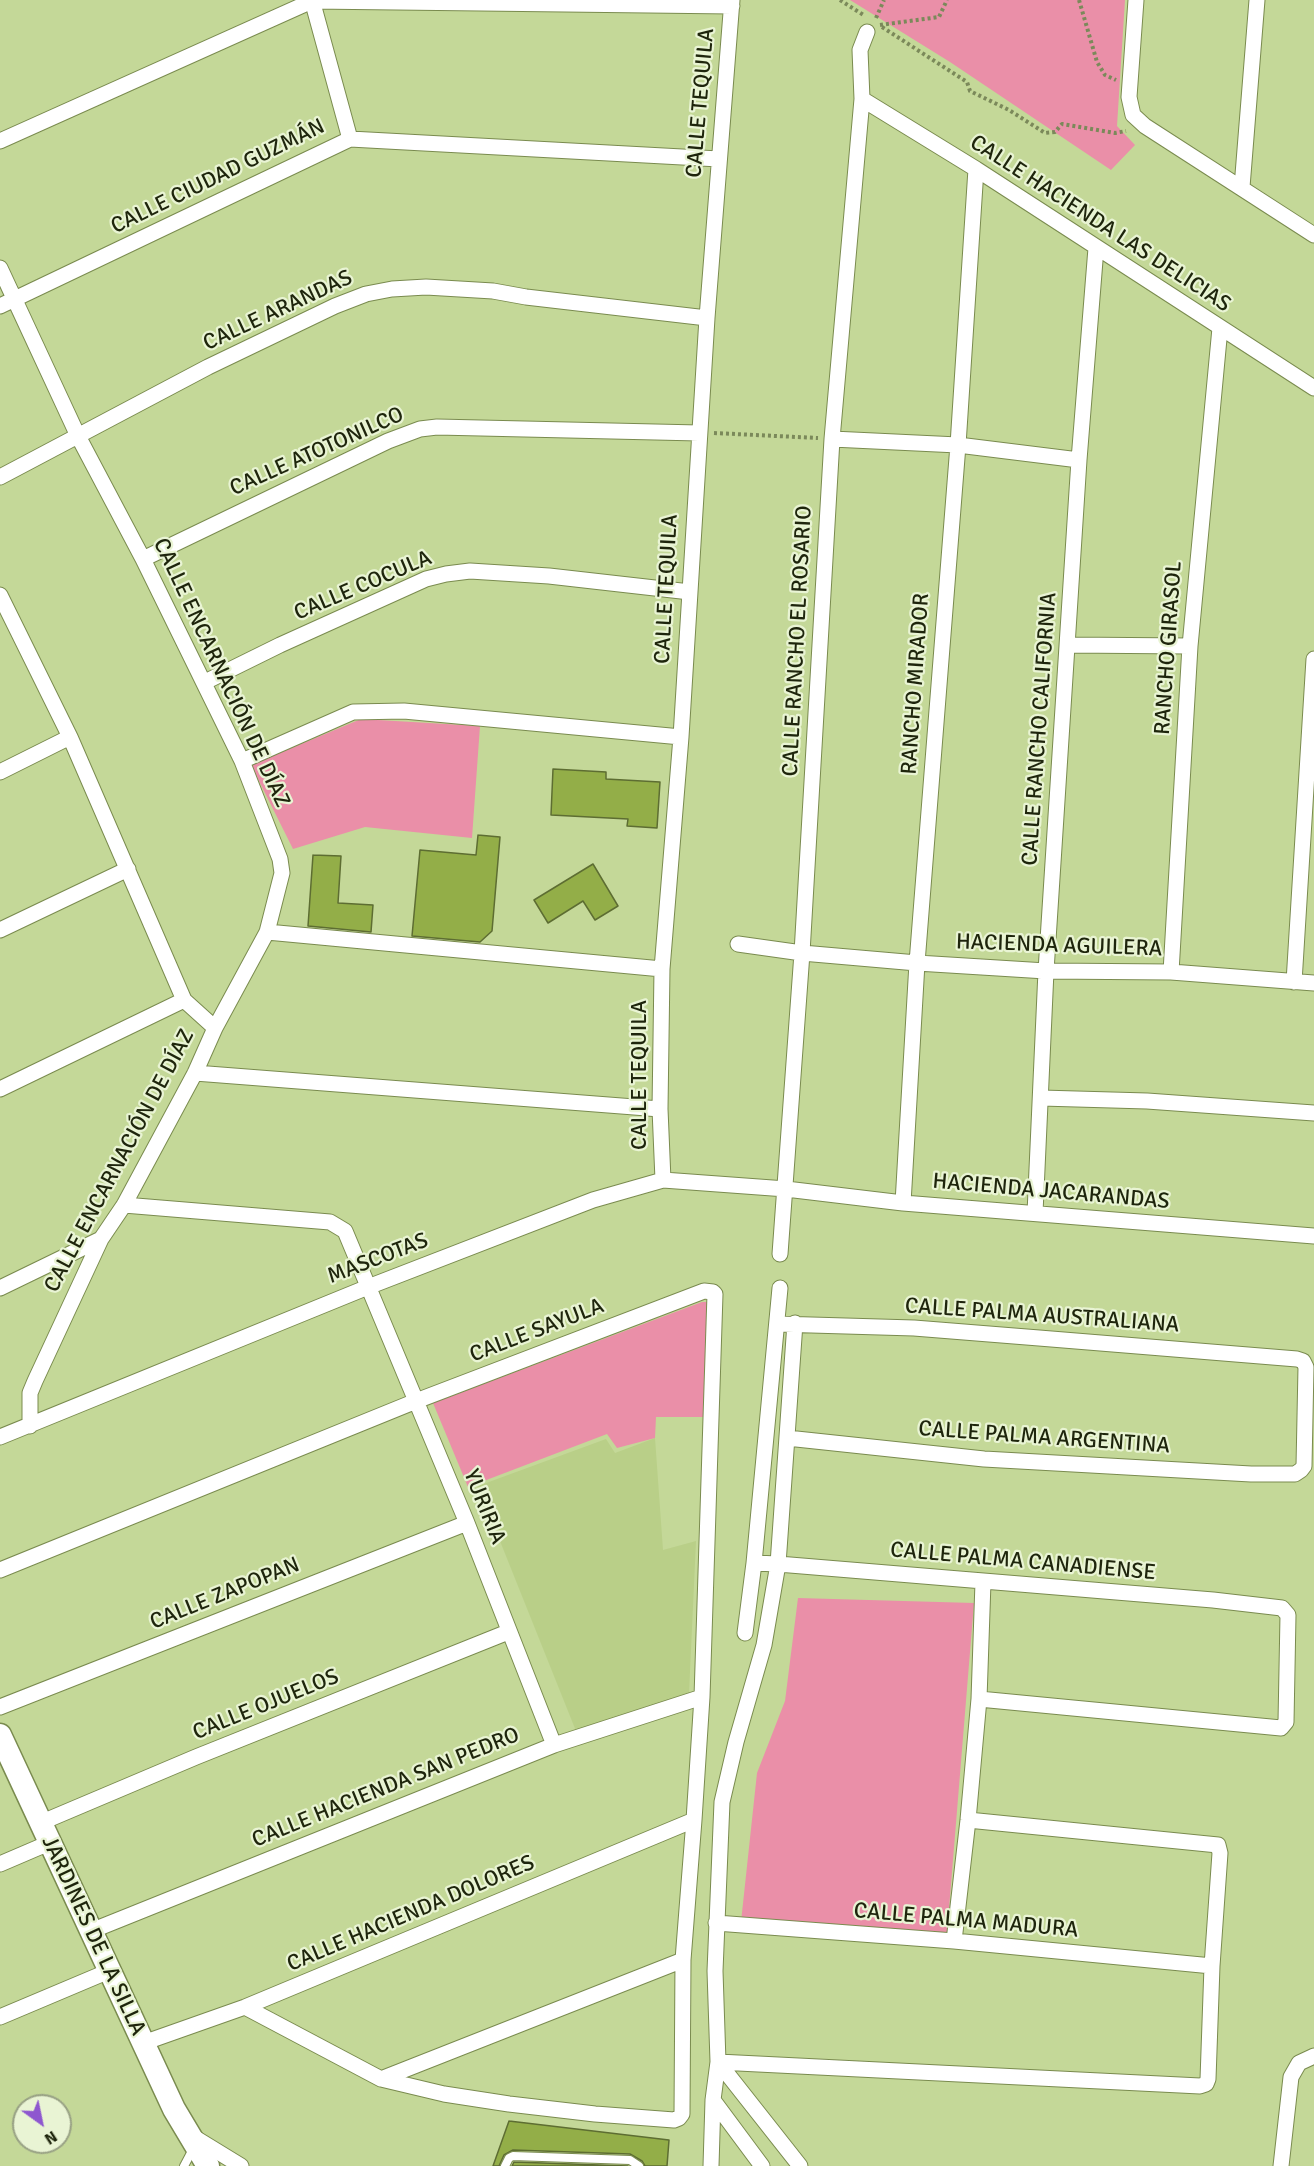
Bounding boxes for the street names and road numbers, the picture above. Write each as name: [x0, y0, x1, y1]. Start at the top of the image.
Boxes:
street label: CALLE TEQUILA: [681, 27, 721, 179]
street label: CALLE CIUDAD GUZMÁN: [107, 114, 329, 240]
street label: CALLE HACIENDA LAS DELICIAS: [965, 130, 1235, 318]
street label: CALLE ARANDAS: [199, 265, 357, 357]
street label: CALLE ATOTONILCO: [226, 402, 408, 502]
street label: CALLE RANCHO EL ROSARIO: [778, 505, 818, 777]
street label: CALLE TEQUILA: [650, 513, 684, 665]
street label: CALLE ENCARNACIÓN DE DÍAZ: [147, 534, 295, 812]
street label: CALLE COCULA: [290, 545, 436, 627]
street label: RANCHO GIRASOL: [1150, 560, 1188, 736]
street label: CALLE RANCHO CALIFORNIA: [1017, 591, 1063, 867]
street label: RANCHO MIRADOR: [896, 592, 936, 776]
street label: HACIENDA AGUILERA: [955, 929, 1163, 963]
street label: CALLE TEQUILA: [627, 1000, 653, 1150]
street label: CALLE ENCARNACIÓN DE DÍAZ: [39, 1025, 201, 1297]
street label: HACIENDA JACARANDAS: [931, 1168, 1171, 1216]
street label: MASCOTAS: [324, 1228, 432, 1290]
street label: CALLE SAYULA: [466, 1293, 608, 1369]
street label: CALLE PALMA AUSTRALIANA: [904, 1293, 1180, 1339]
street label: CALLE PALMA ARGENTINA: [917, 1416, 1171, 1460]
street label: YURIRIA: [457, 1466, 511, 1548]
street label: CALLE PALMA CANADIENSE: [889, 1537, 1157, 1587]
street label: CALLE ZAPOPAN: [146, 1552, 304, 1636]
street label: CALLE OJUELOS: [189, 1664, 343, 1746]
street label: CALLE HACIENDA SAN PEDRO: [248, 1722, 524, 1854]
street label: JARDINES DE LA SILLA: [35, 1832, 151, 2040]
street label: CALLE HACIENDA DOLORES: [283, 1850, 539, 1978]
street label: CALLE PALMA MADURA: [853, 1898, 1079, 1944]

